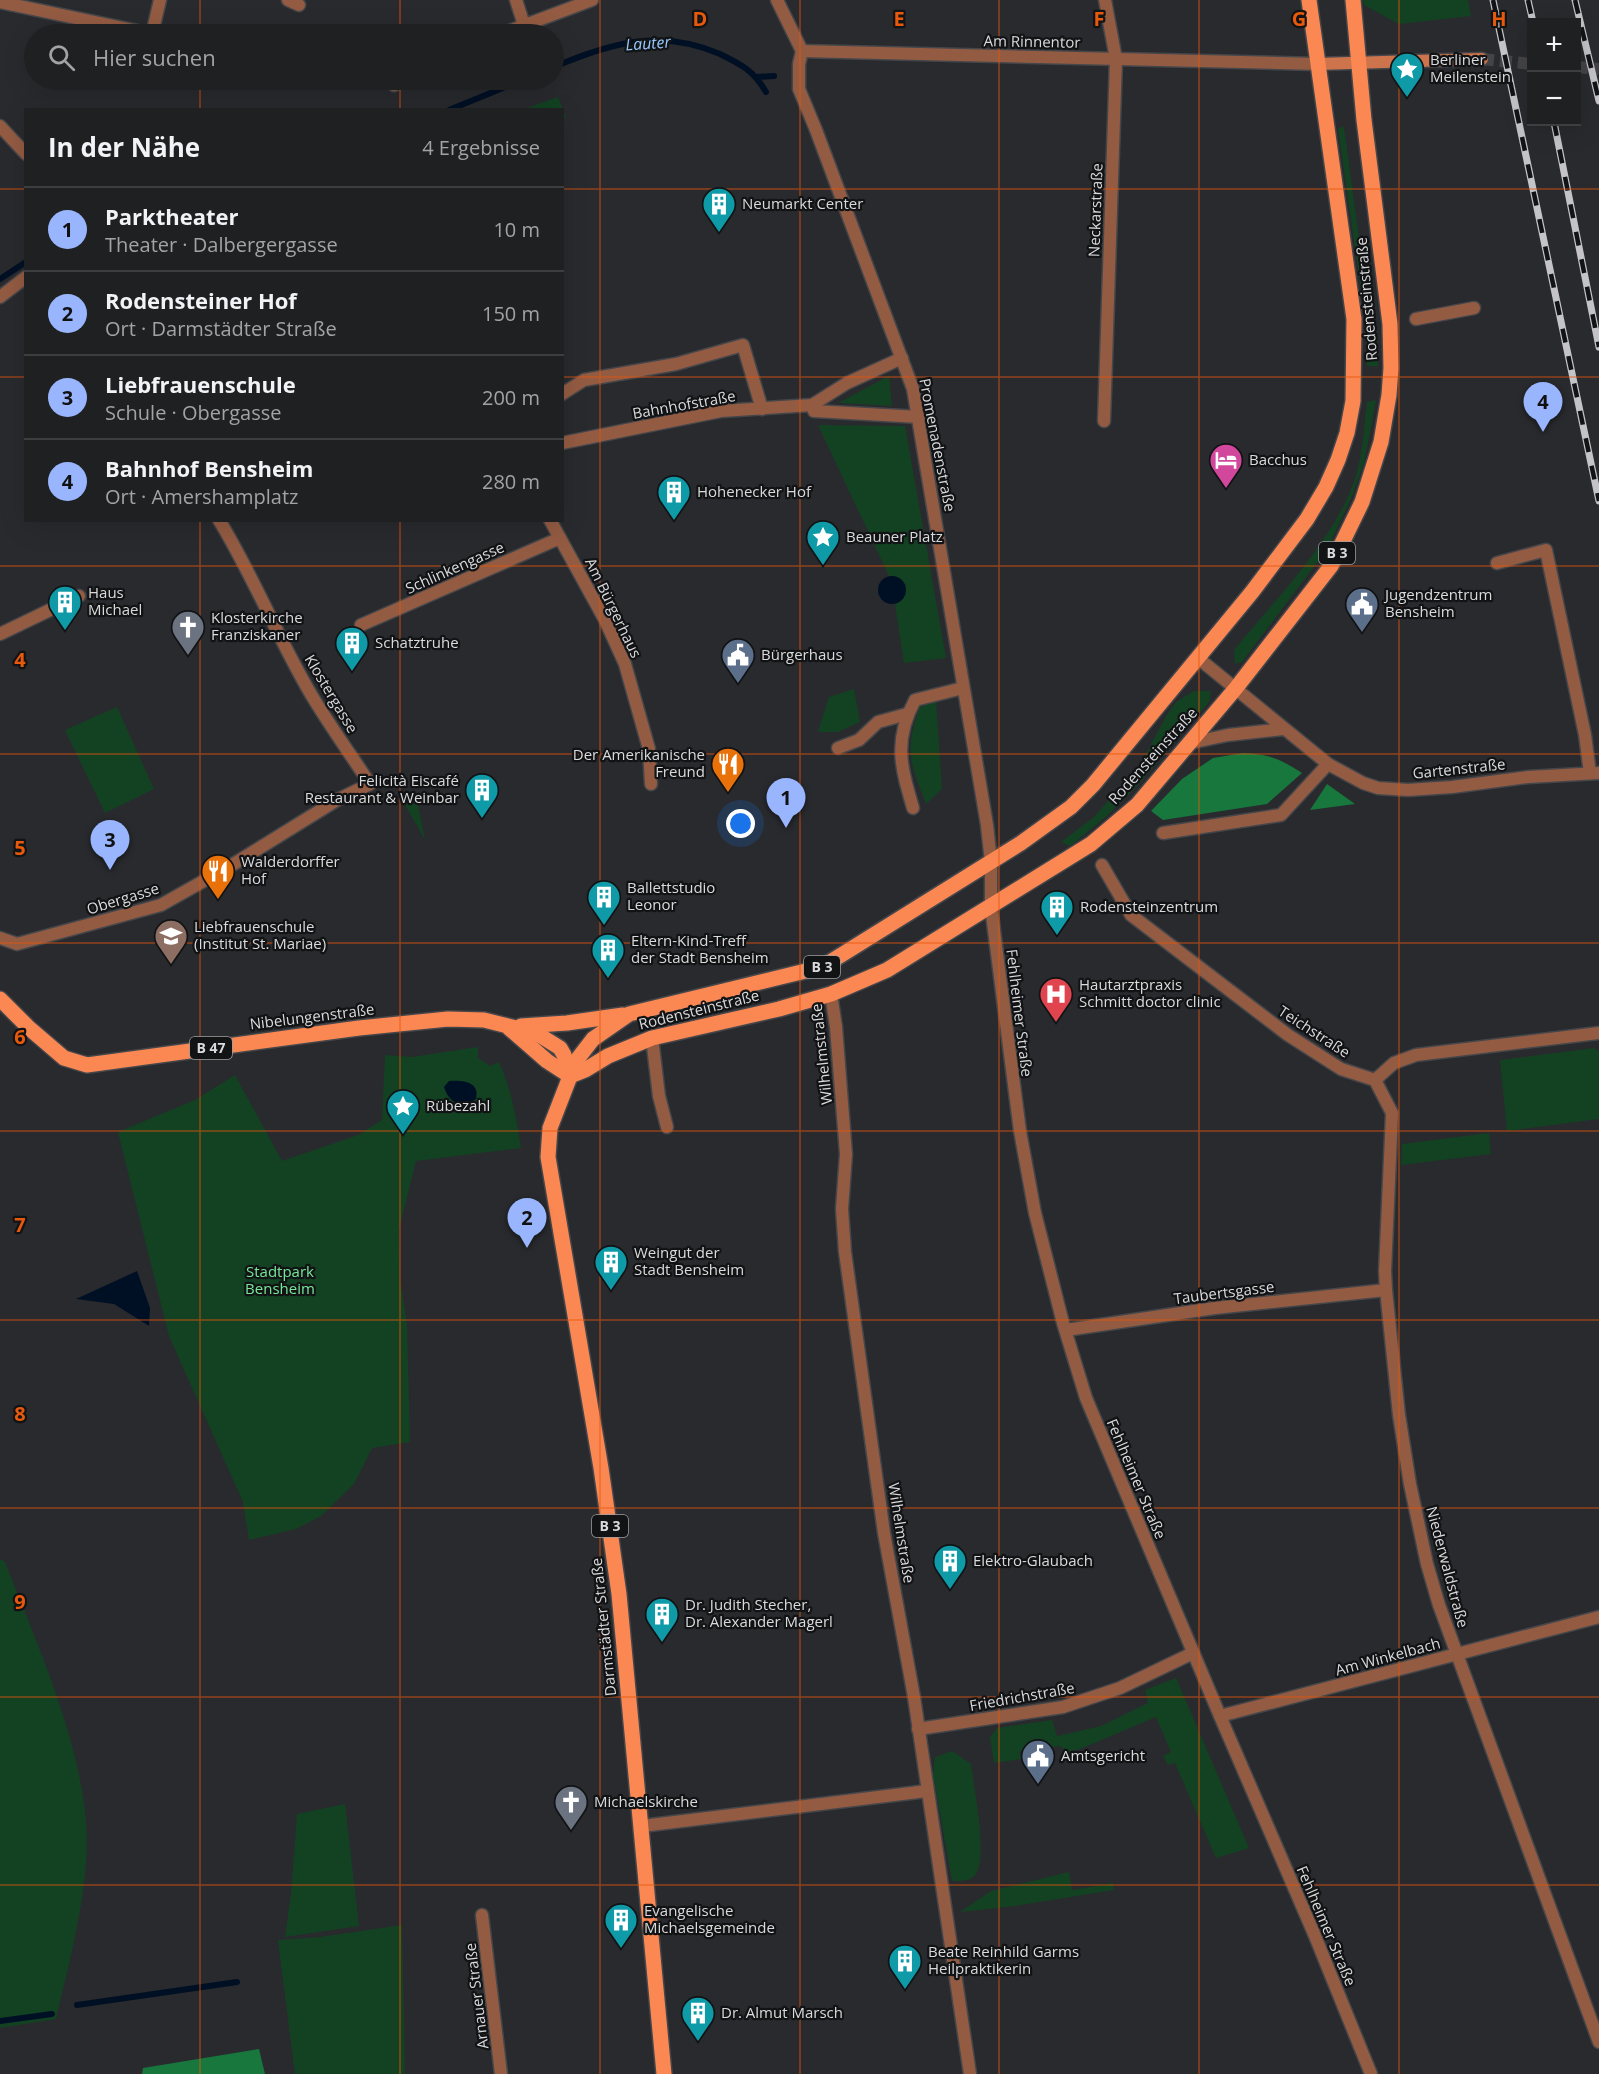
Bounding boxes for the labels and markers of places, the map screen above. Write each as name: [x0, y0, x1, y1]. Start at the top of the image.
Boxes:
place label: Berliner Meilenstein: [1430, 49, 1511, 86]
place icon: Berliner Meilenstein: [1389, 51, 1425, 98]
building icon: Neumarkt Center: [701, 186, 737, 233]
place label: Neumarkt Center: [742, 193, 863, 213]
pin: 4: [1524, 382, 1562, 432]
hotel icon: Bacchus: [1208, 442, 1244, 489]
place label: Bacchus: [1249, 449, 1307, 469]
building icon: Hohenecker Hof: [656, 474, 692, 521]
place label: Hohenecker Hof: [697, 481, 812, 501]
place icon: Beauner Platz: [805, 519, 841, 566]
place label: Beauner Platz: [846, 526, 943, 546]
place label: Haus Michael: [88, 582, 142, 619]
building icon: Haus Michael: [47, 584, 83, 631]
place label: Jugendzentrum Bensheim: [1383, 584, 1492, 621]
public building icon: Jugendzentrum Bensheim: [1344, 586, 1380, 633]
place label: Klosterkirche Franziskaner: [211, 607, 303, 644]
church icon: Klosterkirche Franziskaner: [170, 609, 206, 656]
building icon: Schatztruhe: [334, 625, 370, 672]
place label: Schatztruhe: [375, 632, 459, 652]
public building icon: Bürgerhaus: [720, 637, 756, 684]
place label: Bürgerhaus: [761, 644, 843, 664]
place label: Der Amerikanische Freund: [573, 744, 705, 781]
restaurant icon: Der Amerikanische Freund: [710, 746, 746, 793]
place label: Felicità Eiscafé Restaurant & Weinbar: [305, 770, 459, 807]
building icon: Felicità Eiscafé Restaurant & Weinbar: [464, 772, 500, 819]
pin: 1: [766, 778, 806, 828]
pin: 3: [90, 820, 130, 870]
place label: Walderdorffer Hof: [241, 851, 340, 888]
restaurant icon: Walderdorffer Hof: [200, 853, 236, 900]
place label: Ballettstudio Leonor: [627, 877, 715, 914]
building icon: Ballettstudio Leonor: [586, 879, 622, 926]
building icon: Rodensteinzentrum: [1039, 889, 1075, 936]
place label: Rodensteinzentrum: [1080, 896, 1218, 916]
place label: Liebfrauenschule (Institut St. Mariae): [194, 916, 326, 953]
school or university icon: Liebfrauenschule (Institut St. Mariae): [153, 918, 189, 965]
place label: Eltern-Kind-Treff der Stadt Bensheim: [631, 930, 769, 967]
building icon: Eltern-Kind-Treff der Stadt Bensheim: [590, 932, 626, 979]
place label: Hautarztpraxis Schmitt doctor clinic: [1079, 974, 1221, 1011]
hospital icon: Hautarztpraxis Schmitt doctor clinic: [1038, 976, 1074, 1023]
place icon: Rübezahl: [385, 1088, 421, 1135]
place label: Rübezahl: [426, 1095, 490, 1115]
pin: 2: [508, 1198, 546, 1248]
place label: Weingut der Stadt Bensheim: [634, 1242, 744, 1279]
building icon: Weingut der Stadt Bensheim: [593, 1244, 629, 1291]
building icon: Elektro-Glaubach: [932, 1543, 968, 1590]
place label: Elektro-Glaubach: [973, 1550, 1093, 1570]
place label: Dr. Judith Stecher, Dr. Alexander Magerl: [685, 1594, 833, 1631]
building icon: Dr. Judith Stecher, Dr. Alexander Magerl: [644, 1596, 680, 1643]
public building icon: Amtsgericht: [1020, 1738, 1056, 1785]
place label: Amtsgericht: [1061, 1745, 1145, 1765]
church icon: Michaelskirche: [553, 1784, 589, 1831]
place label: Michaelskirche: [594, 1791, 698, 1811]
place label: Evangelische Michaelsgemeinde: [644, 1900, 775, 1937]
building icon: Evangelische Michaelsgemeinde: [603, 1902, 639, 1949]
place label: Beate Reinhild Garms Heilpraktikerin: [928, 1941, 1079, 1978]
building icon: Beate Reinhild Garms Heilpraktikerin: [887, 1943, 923, 1990]
building icon: Dr. Almut Marsch: [680, 1995, 716, 2042]
place label: Dr. Almut Marsch: [721, 2002, 843, 2022]

